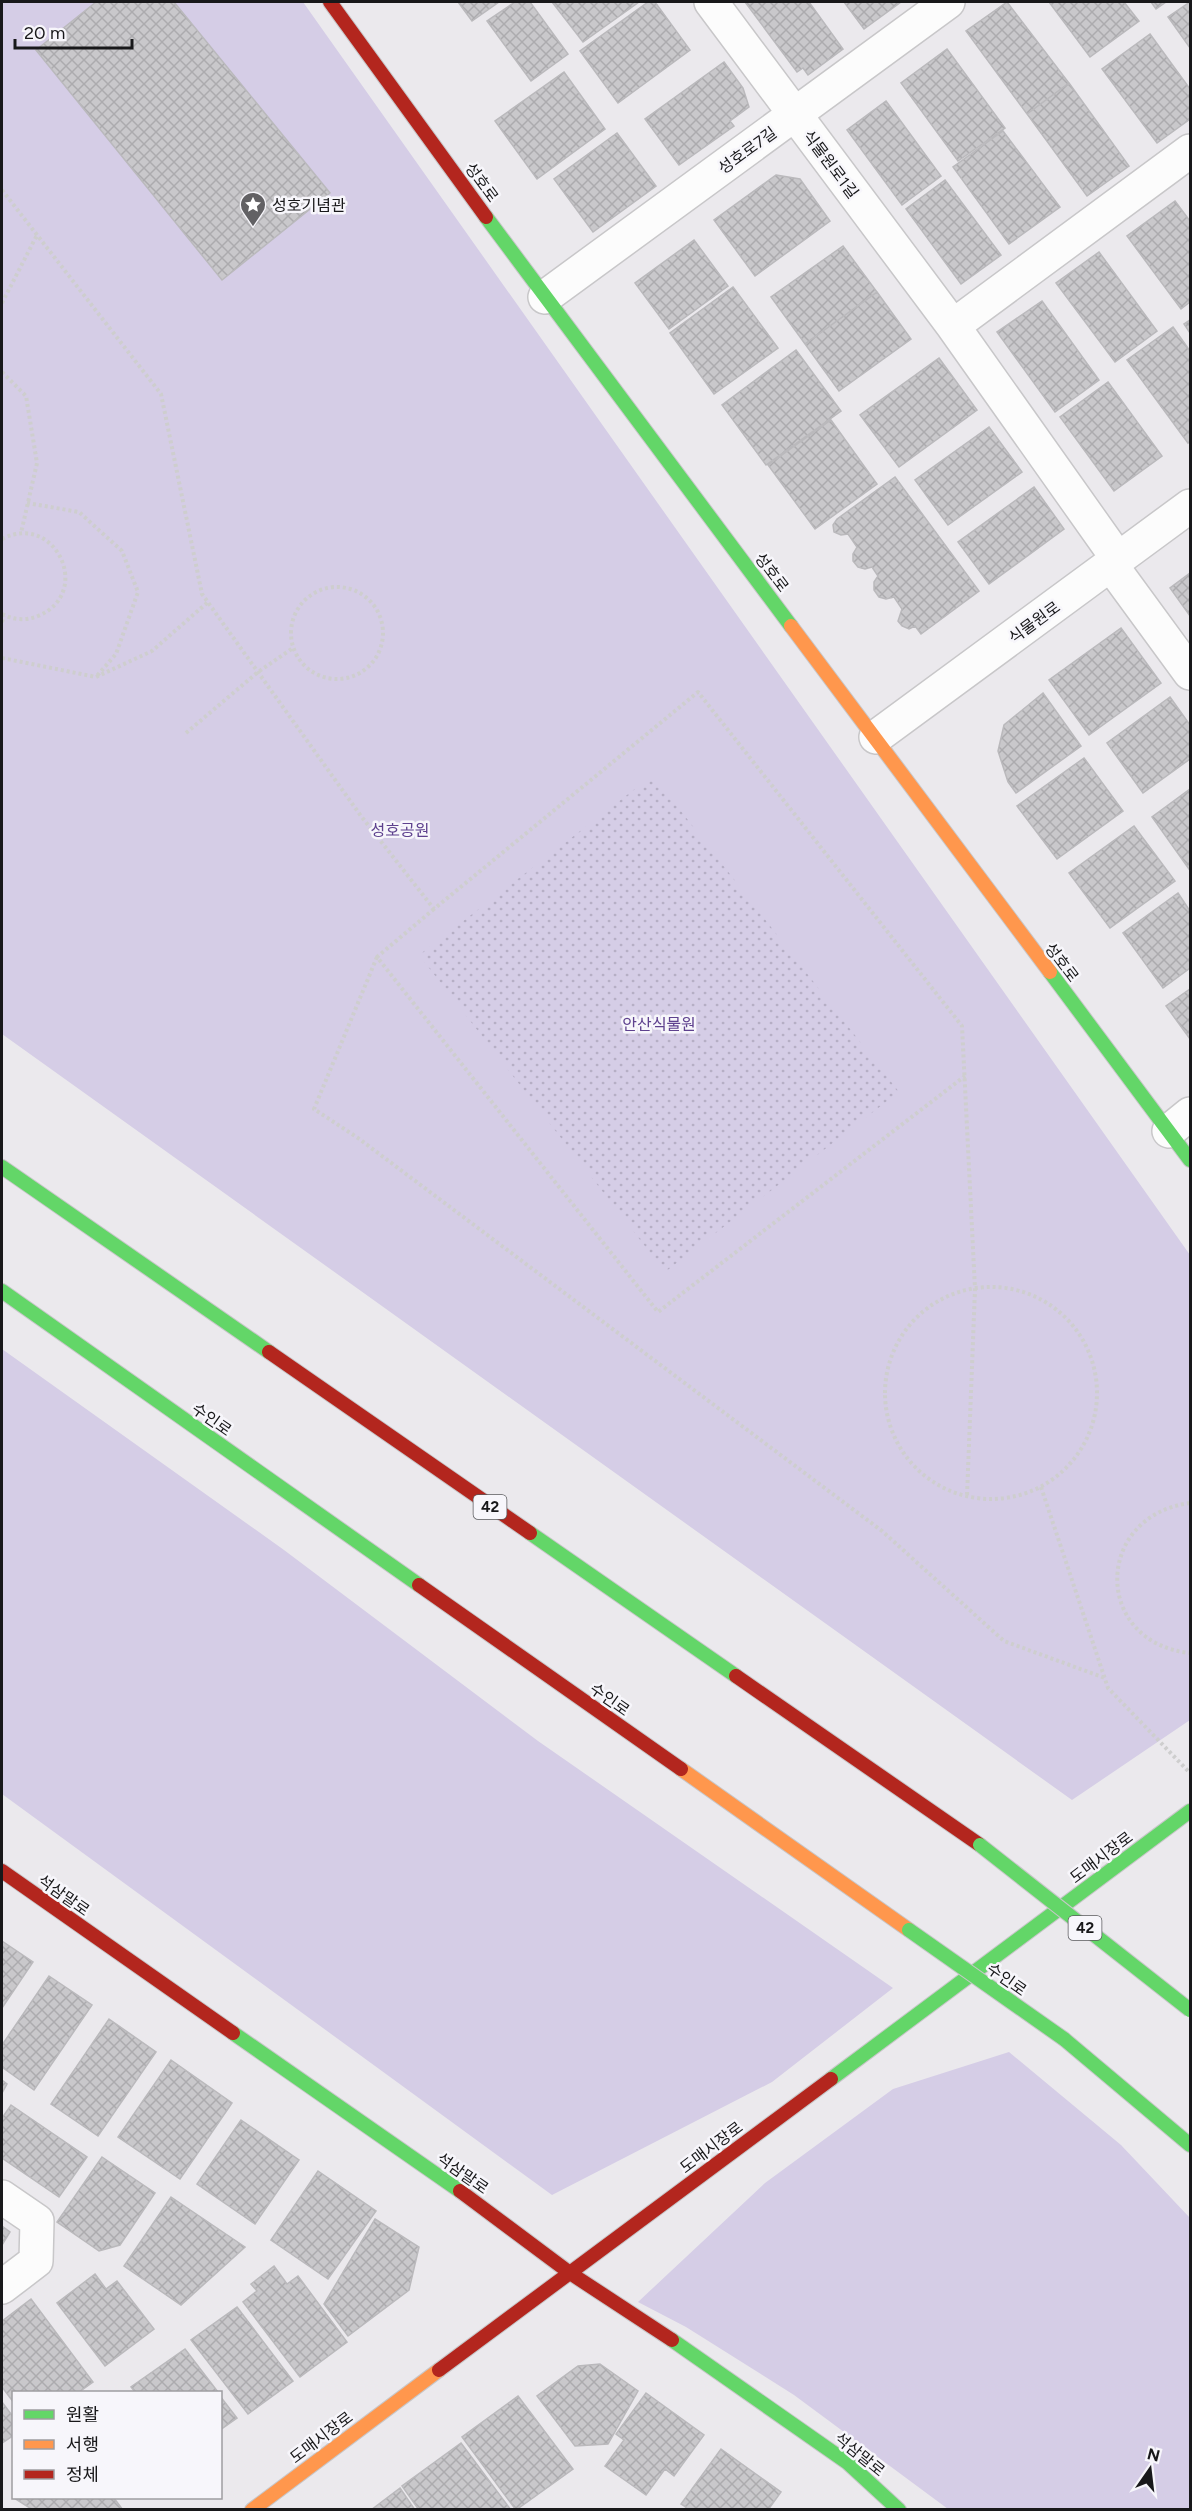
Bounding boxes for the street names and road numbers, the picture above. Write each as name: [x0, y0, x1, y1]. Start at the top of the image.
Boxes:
street label: 성호로7길: [714, 123, 780, 178]
street label: 식물원로1길: [799, 127, 862, 202]
street label: 성호로: [461, 159, 502, 206]
street label: 성호로: [751, 549, 793, 596]
street label: 식물원로: [1005, 597, 1064, 647]
street label: 성호로: [1041, 939, 1083, 986]
street label: 수인로: [188, 1399, 235, 1440]
road number: 42: [474, 1495, 506, 1519]
street label: 수인로: [586, 1679, 633, 1720]
street label: 도매시장로: [1066, 1827, 1137, 1887]
street label: 석삼말로: [34, 1871, 94, 1920]
road number: 42: [1068, 1916, 1102, 1940]
street label: 수인로: [983, 1959, 1030, 2000]
street label: 도매시장로: [676, 2117, 747, 2177]
street label: 석삼말로: [433, 2149, 493, 2198]
street label: 도매시장로: [286, 2407, 357, 2467]
street label: 석삼말로: [831, 2428, 889, 2480]

